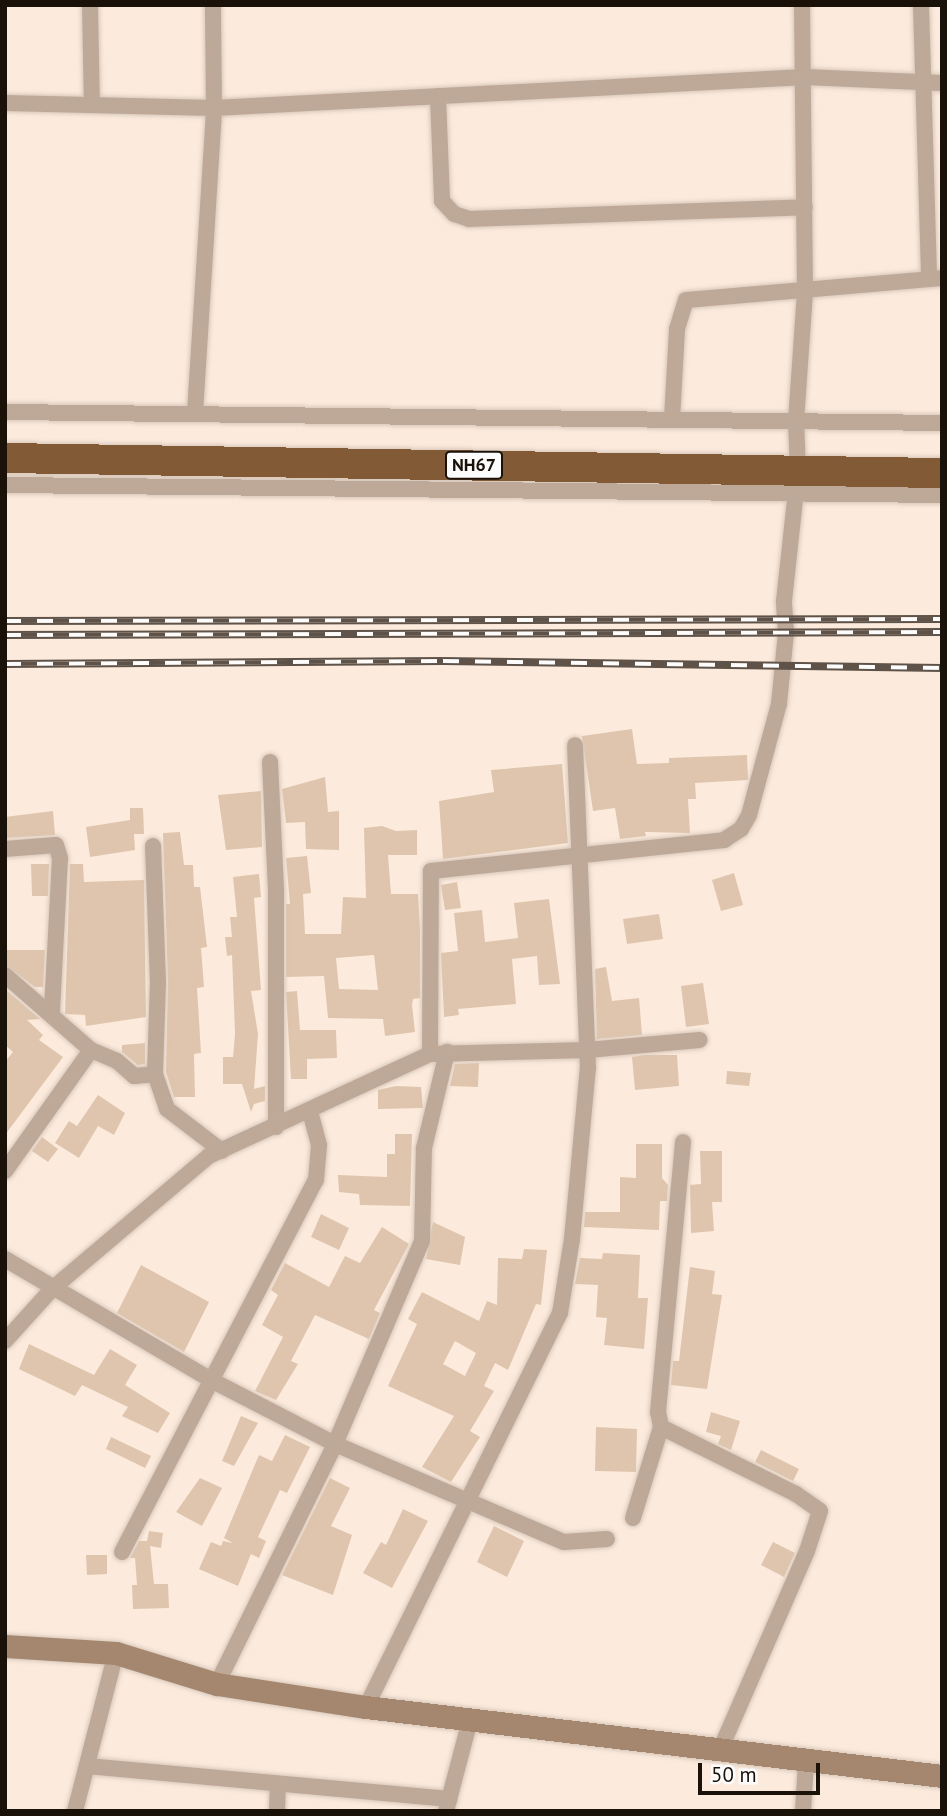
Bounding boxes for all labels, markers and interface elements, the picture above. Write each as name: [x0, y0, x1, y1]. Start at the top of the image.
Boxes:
road number: NH67: [444, 450, 504, 480]
scale bar: [702, 1750, 824, 1794]
text: 50 m: [711, 1761, 757, 1788]

